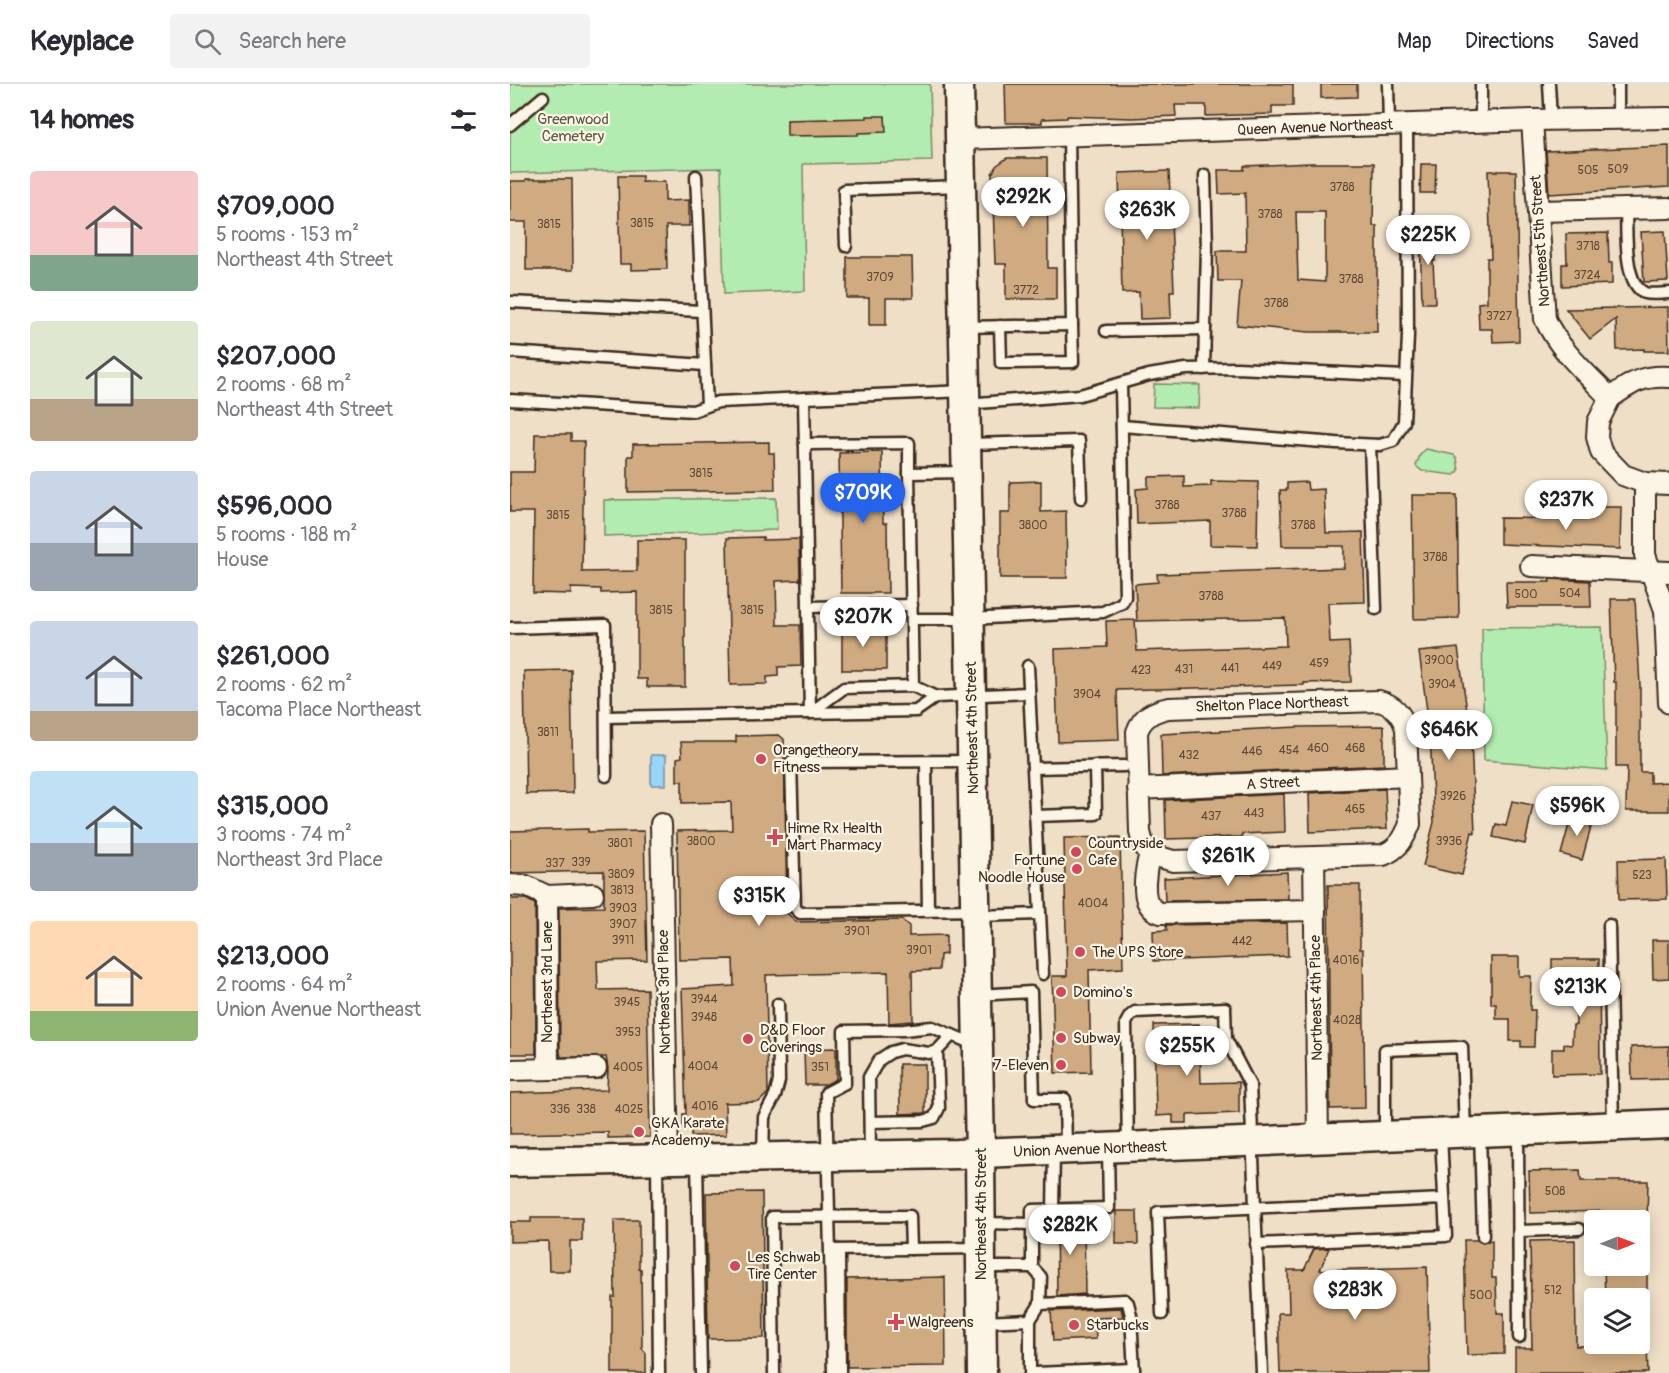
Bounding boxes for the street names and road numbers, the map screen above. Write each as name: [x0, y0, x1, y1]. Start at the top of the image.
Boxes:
street label: Queen Avenue Northeast: [1237, 115, 1394, 140]
street label: Northeast 5th Street: [1526, 173, 1555, 308]
street label: Northeast 4th Street: [962, 661, 983, 795]
street label: Shelton Place Northeast: [1195, 692, 1350, 717]
street label: A Street: [1246, 773, 1301, 794]
street label: Northeast 3rd Lane: [538, 920, 557, 1043]
street label: Northeast 3rd Place: [654, 929, 675, 1055]
street label: Northeast 4th Place: [1306, 934, 1327, 1061]
street label: Union Avenue Northeast: [1013, 1137, 1168, 1162]
street label: Northeast 4th Street: [972, 1147, 991, 1280]

